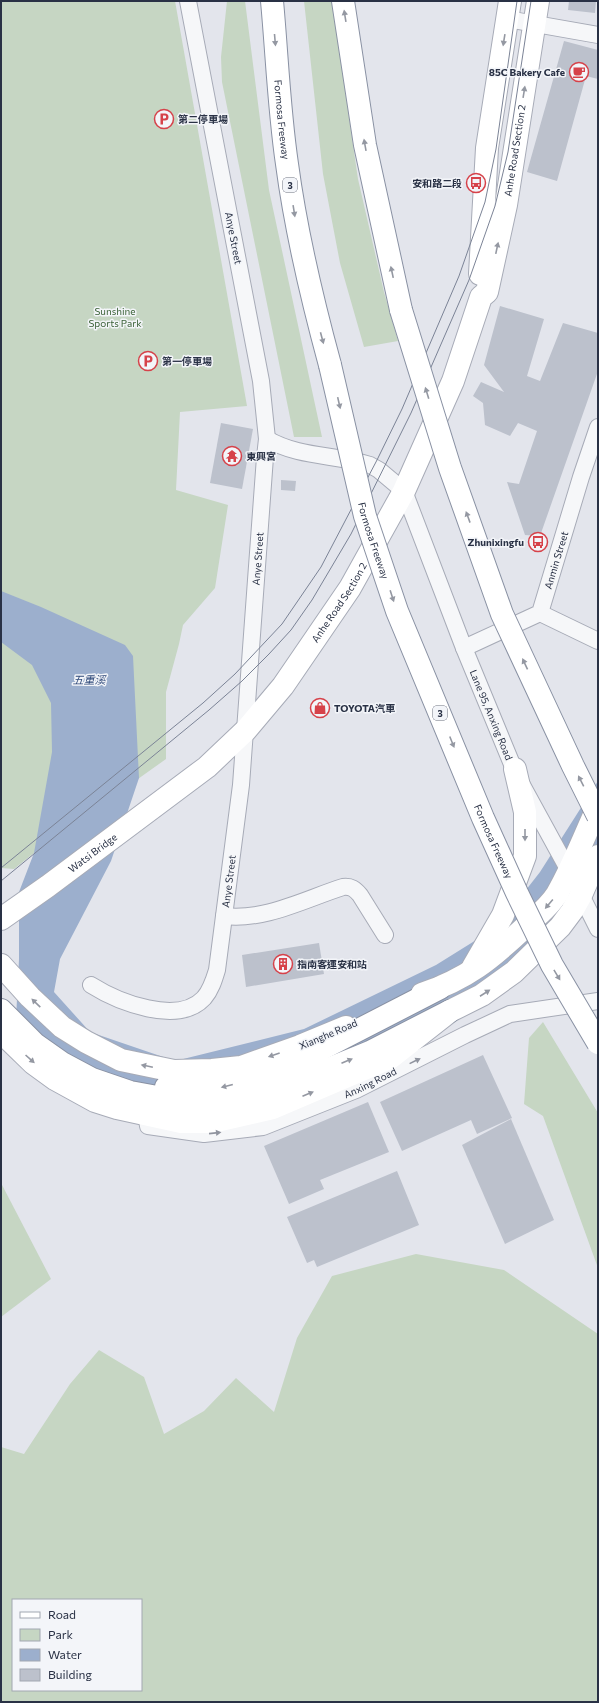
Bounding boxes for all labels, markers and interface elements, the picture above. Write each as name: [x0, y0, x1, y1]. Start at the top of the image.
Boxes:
one-way arrow: [342, 10, 348, 22]
one-way arrow: [272, 34, 279, 46]
one-way arrow: [501, 34, 507, 46]
cafe icon: 85C Bakery Cafe: [568, 61, 590, 83]
place label: 85C Bakery Cafe: [489, 66, 565, 78]
street label: Formosa Freeway: [272, 79, 292, 160]
one-way arrow: [522, 86, 528, 98]
street label: Anhe Road Section 2: [501, 103, 528, 197]
parking icon: 第二停車場: [153, 108, 175, 130]
place label: 第二停車場: [178, 113, 228, 125]
one-way arrow: [362, 138, 368, 151]
bus stop icon: 安和路二段: [465, 172, 487, 194]
place label: 安和路二段: [412, 177, 462, 189]
road number: 3: [283, 178, 297, 192]
one-way arrow: [291, 205, 297, 217]
street label: Anye Street: [223, 211, 245, 265]
one-way arrow: [494, 241, 500, 254]
one-way arrow: [389, 266, 395, 278]
park label: Sunshine Sports Park: [88, 305, 142, 329]
one-way arrow: [319, 332, 325, 344]
parking icon: 第一停車場: [137, 350, 159, 372]
place label: 第一停車場: [162, 355, 212, 367]
one-way arrow: [424, 387, 430, 399]
one-way arrow: [336, 397, 342, 409]
temple icon: 東興宮: [221, 445, 243, 467]
place label: 東興宮: [246, 450, 276, 462]
street label: Formosa Freeway: [356, 501, 392, 580]
one-way arrow: [464, 510, 470, 522]
street label: Anmin Street: [542, 530, 570, 590]
bus stop icon: Zhunixingfu: [527, 531, 549, 553]
street label: Anye Street: [250, 532, 265, 586]
place label: Zhunixingfu: [468, 536, 524, 548]
street label: Anhe Road Section 2: [309, 560, 369, 645]
one-way arrow: [389, 590, 395, 602]
one-way arrow: [522, 658, 528, 669]
street label: Lane 95, Anxing Road: [468, 668, 516, 762]
water label: 五重溪: [73, 673, 107, 686]
shop icon: TOYOTA汽車: [309, 697, 331, 719]
place label: TOYOTA汽車: [334, 702, 395, 714]
road number: 3: [433, 706, 447, 720]
one-way arrow: [449, 736, 455, 748]
one-way arrow: [577, 776, 584, 787]
street label: Formosa Freeway: [472, 802, 516, 880]
one-way arrow: [522, 829, 528, 842]
street label: Watsi Bridge: [66, 831, 119, 875]
street label: Anye Street: [219, 854, 238, 908]
one-way arrow: [544, 899, 553, 909]
building icon: 指南客運安和站: [272, 953, 294, 975]
place label: 指南客運安和站: [297, 958, 367, 970]
one-way arrow: [554, 969, 561, 981]
one-way arrow: [479, 989, 490, 997]
one-way arrow: [31, 998, 41, 1007]
street label: Xianghe Road: [297, 1016, 359, 1052]
one-way arrow: [268, 1052, 280, 1058]
one-way arrow: [25, 1054, 34, 1063]
one-way arrow: [342, 1058, 353, 1064]
one-way arrow: [409, 1058, 420, 1064]
one-way arrow: [141, 1062, 153, 1068]
street label: Anxing Road: [342, 1065, 398, 1100]
one-way arrow: [221, 1083, 233, 1089]
one-way arrow: [302, 1090, 314, 1096]
one-way arrow: [209, 1129, 221, 1136]
legend: [12, 1599, 142, 1691]
text: Road: [48, 1607, 76, 1621]
text: Park: [48, 1627, 74, 1641]
text: Water: [48, 1647, 82, 1661]
text: Building: [48, 1667, 92, 1681]

